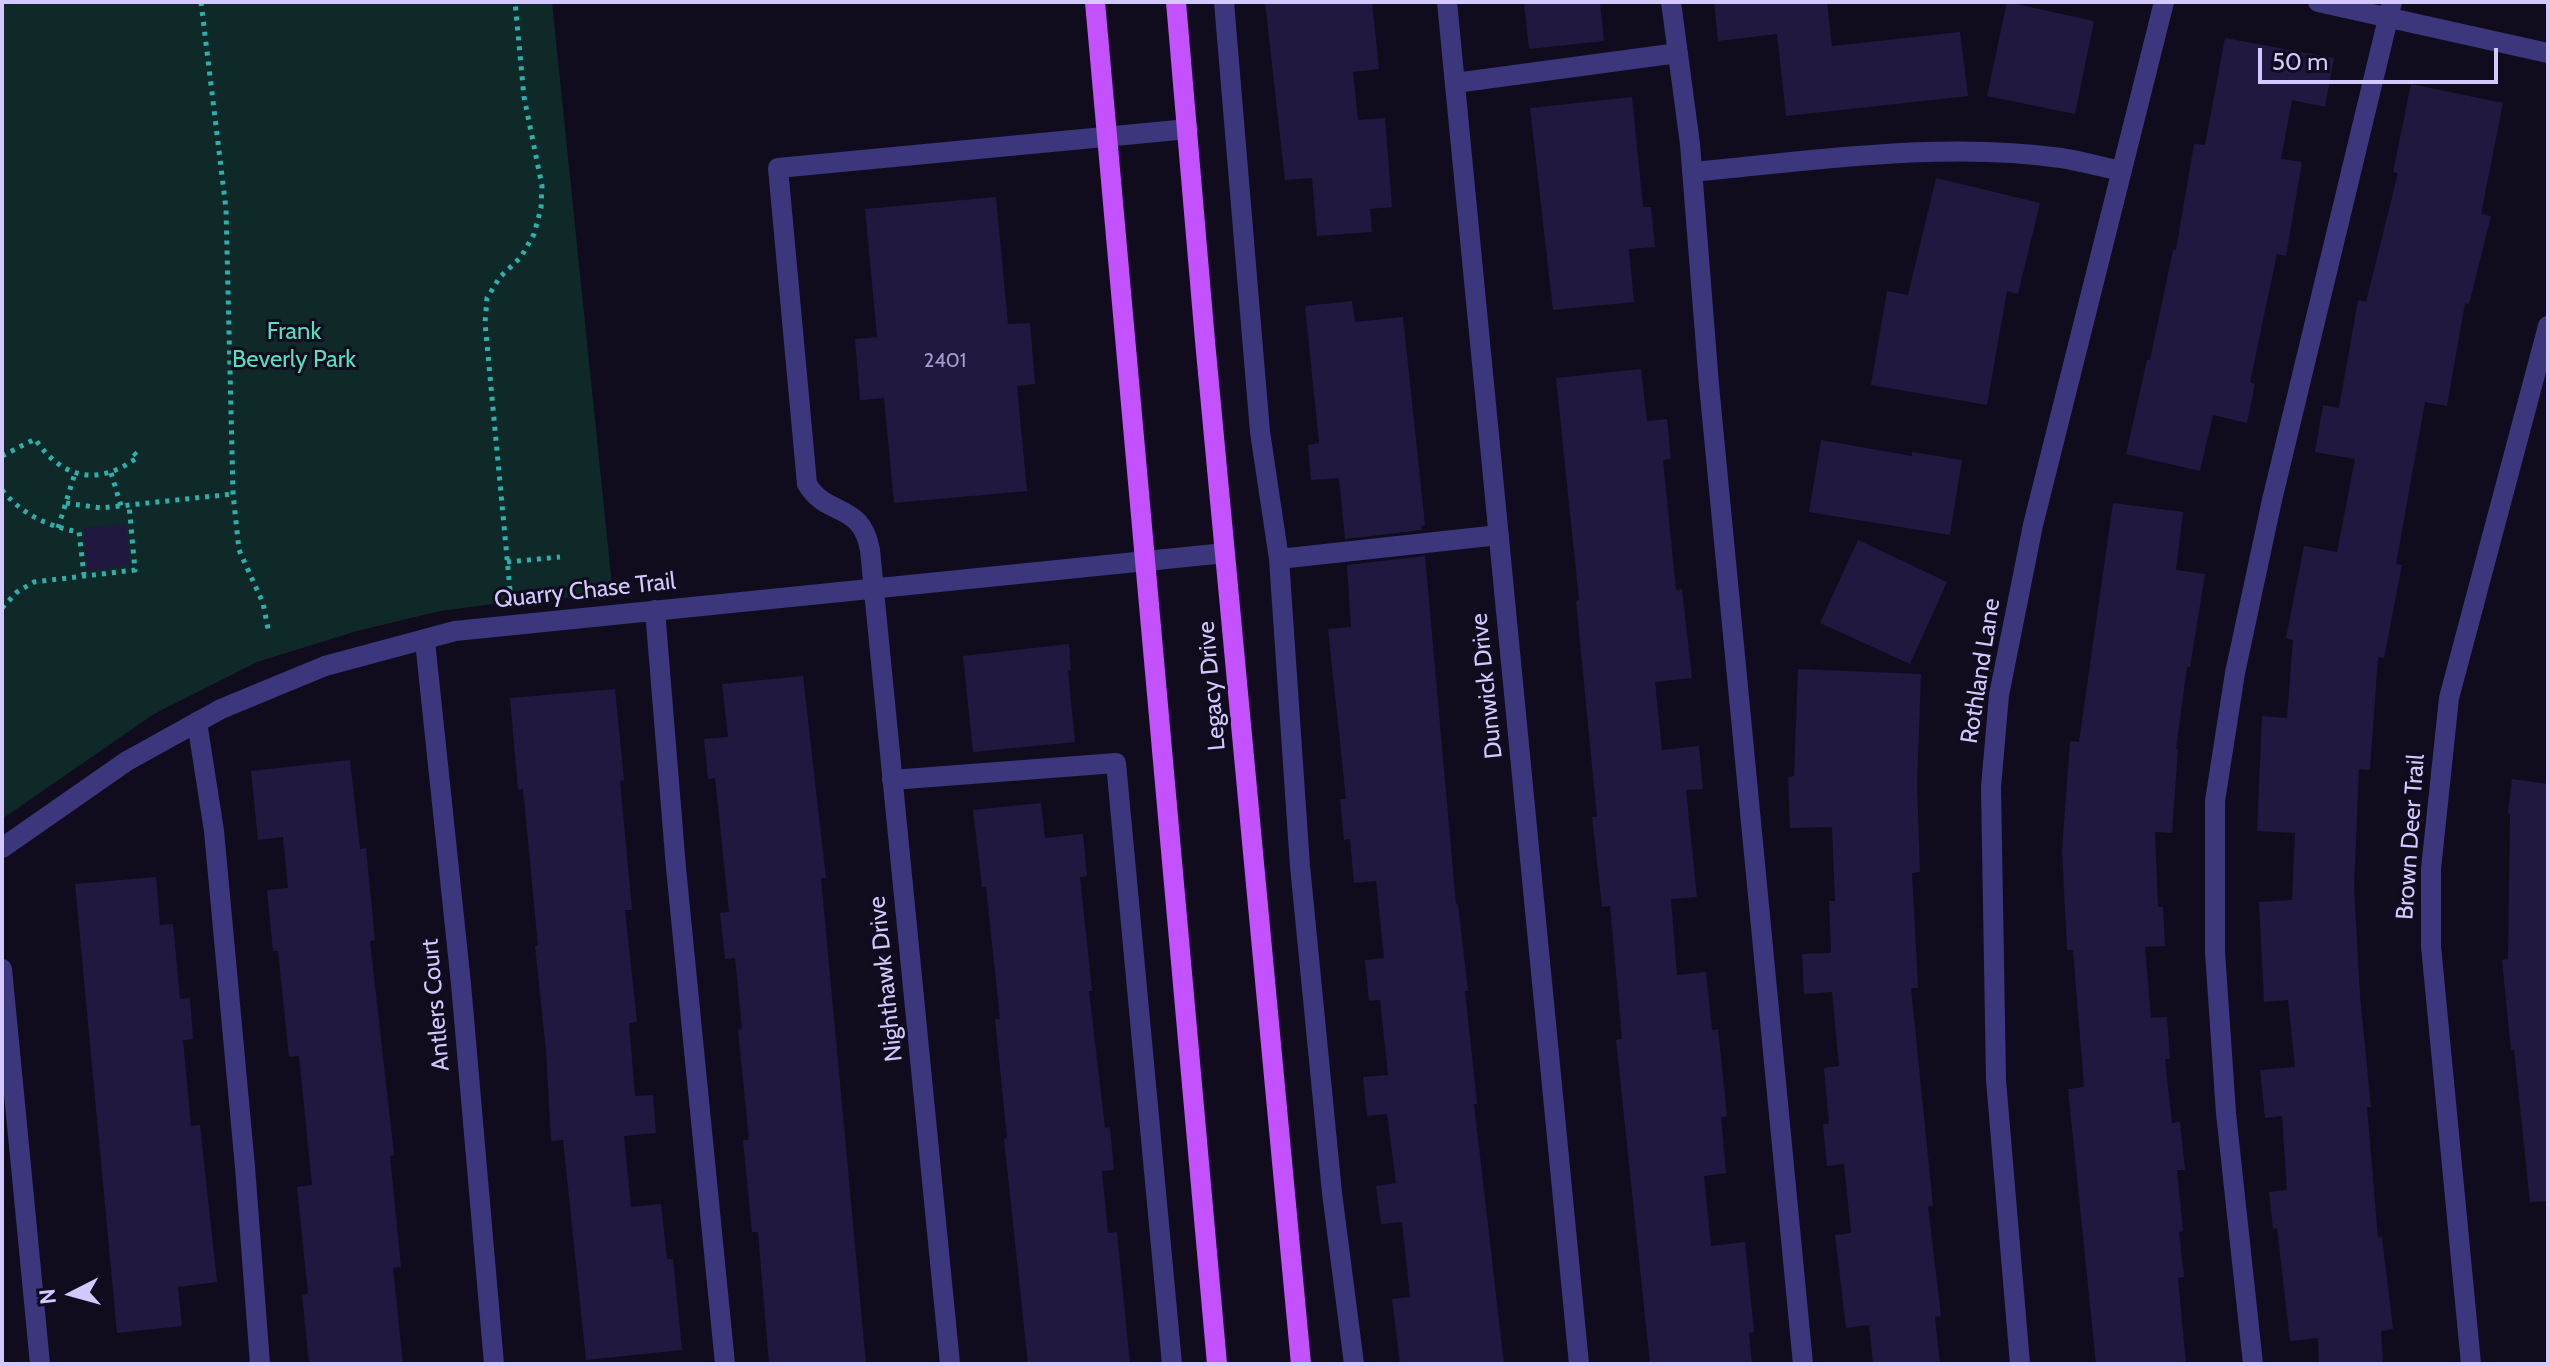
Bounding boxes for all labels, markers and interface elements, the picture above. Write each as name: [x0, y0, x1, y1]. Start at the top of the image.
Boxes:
scale bar: [2262, 32, 2502, 82]
text: 50 m: [2272, 47, 2328, 76]
park label: Frank Beverly Park: [232, 318, 356, 374]
house number: 2401: [924, 349, 966, 373]
street label: Quarry Chase Trail: [493, 567, 677, 615]
street label: Rothland Lane: [1955, 596, 2007, 746]
street label: Dunwick Drive: [1465, 612, 1509, 760]
street label: Legacy Drive: [1192, 620, 1232, 752]
street label: Brown Deer Trail: [2391, 753, 2431, 921]
street label: Nighthawk Drive: [863, 895, 909, 1063]
street label: Antlers Court: [416, 938, 456, 1072]
north arrow: [32, 1254, 112, 1334]
text: N: [33, 1287, 62, 1306]

